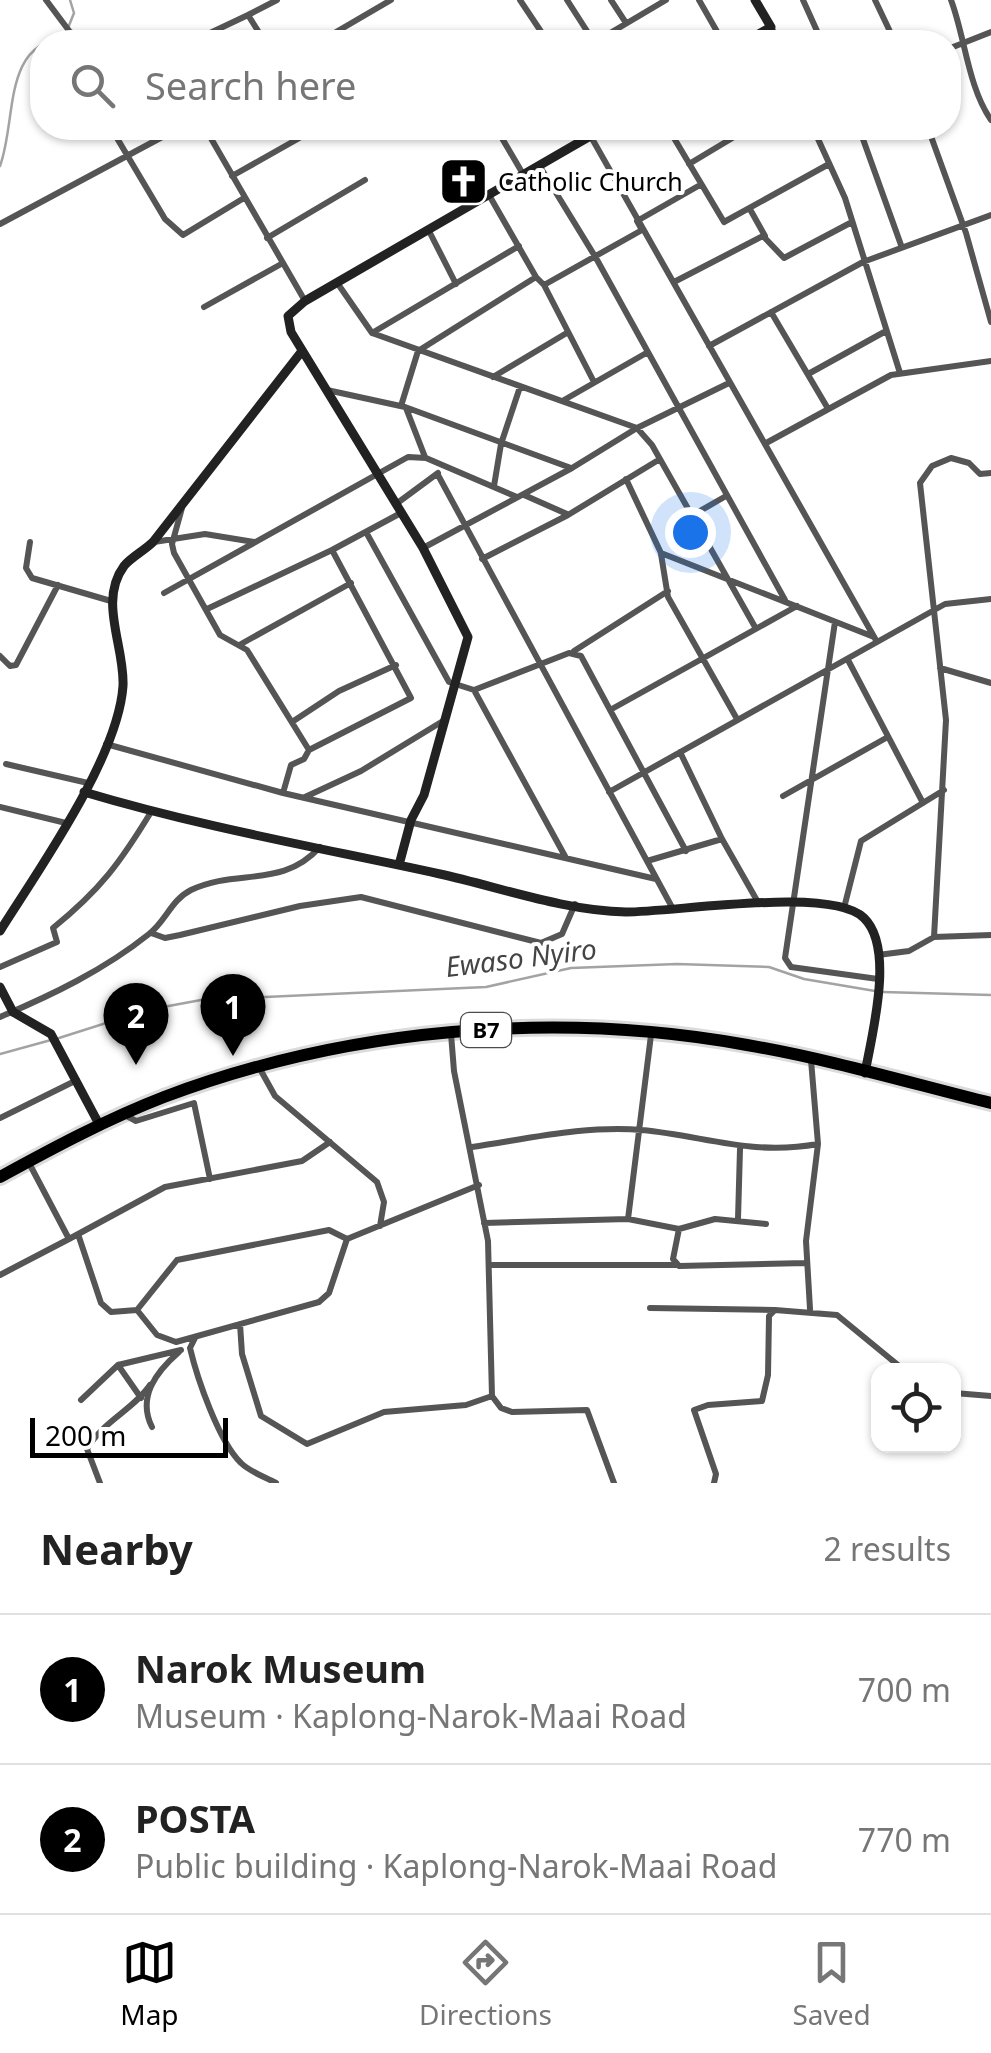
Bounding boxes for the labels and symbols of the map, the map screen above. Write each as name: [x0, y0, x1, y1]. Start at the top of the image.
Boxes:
church icon: Catholic Church: [437, 156, 489, 208]
place label: Catholic Church: [498, 164, 683, 198]
your location: [665, 507, 716, 558]
water label: Ewaso Nyiro: [443, 929, 599, 985]
pin: 1: [200, 974, 266, 1056]
pin: 2: [104, 982, 168, 1065]
road number: B7: [461, 1013, 511, 1047]
scale bar: [30, 1413, 228, 1458]

